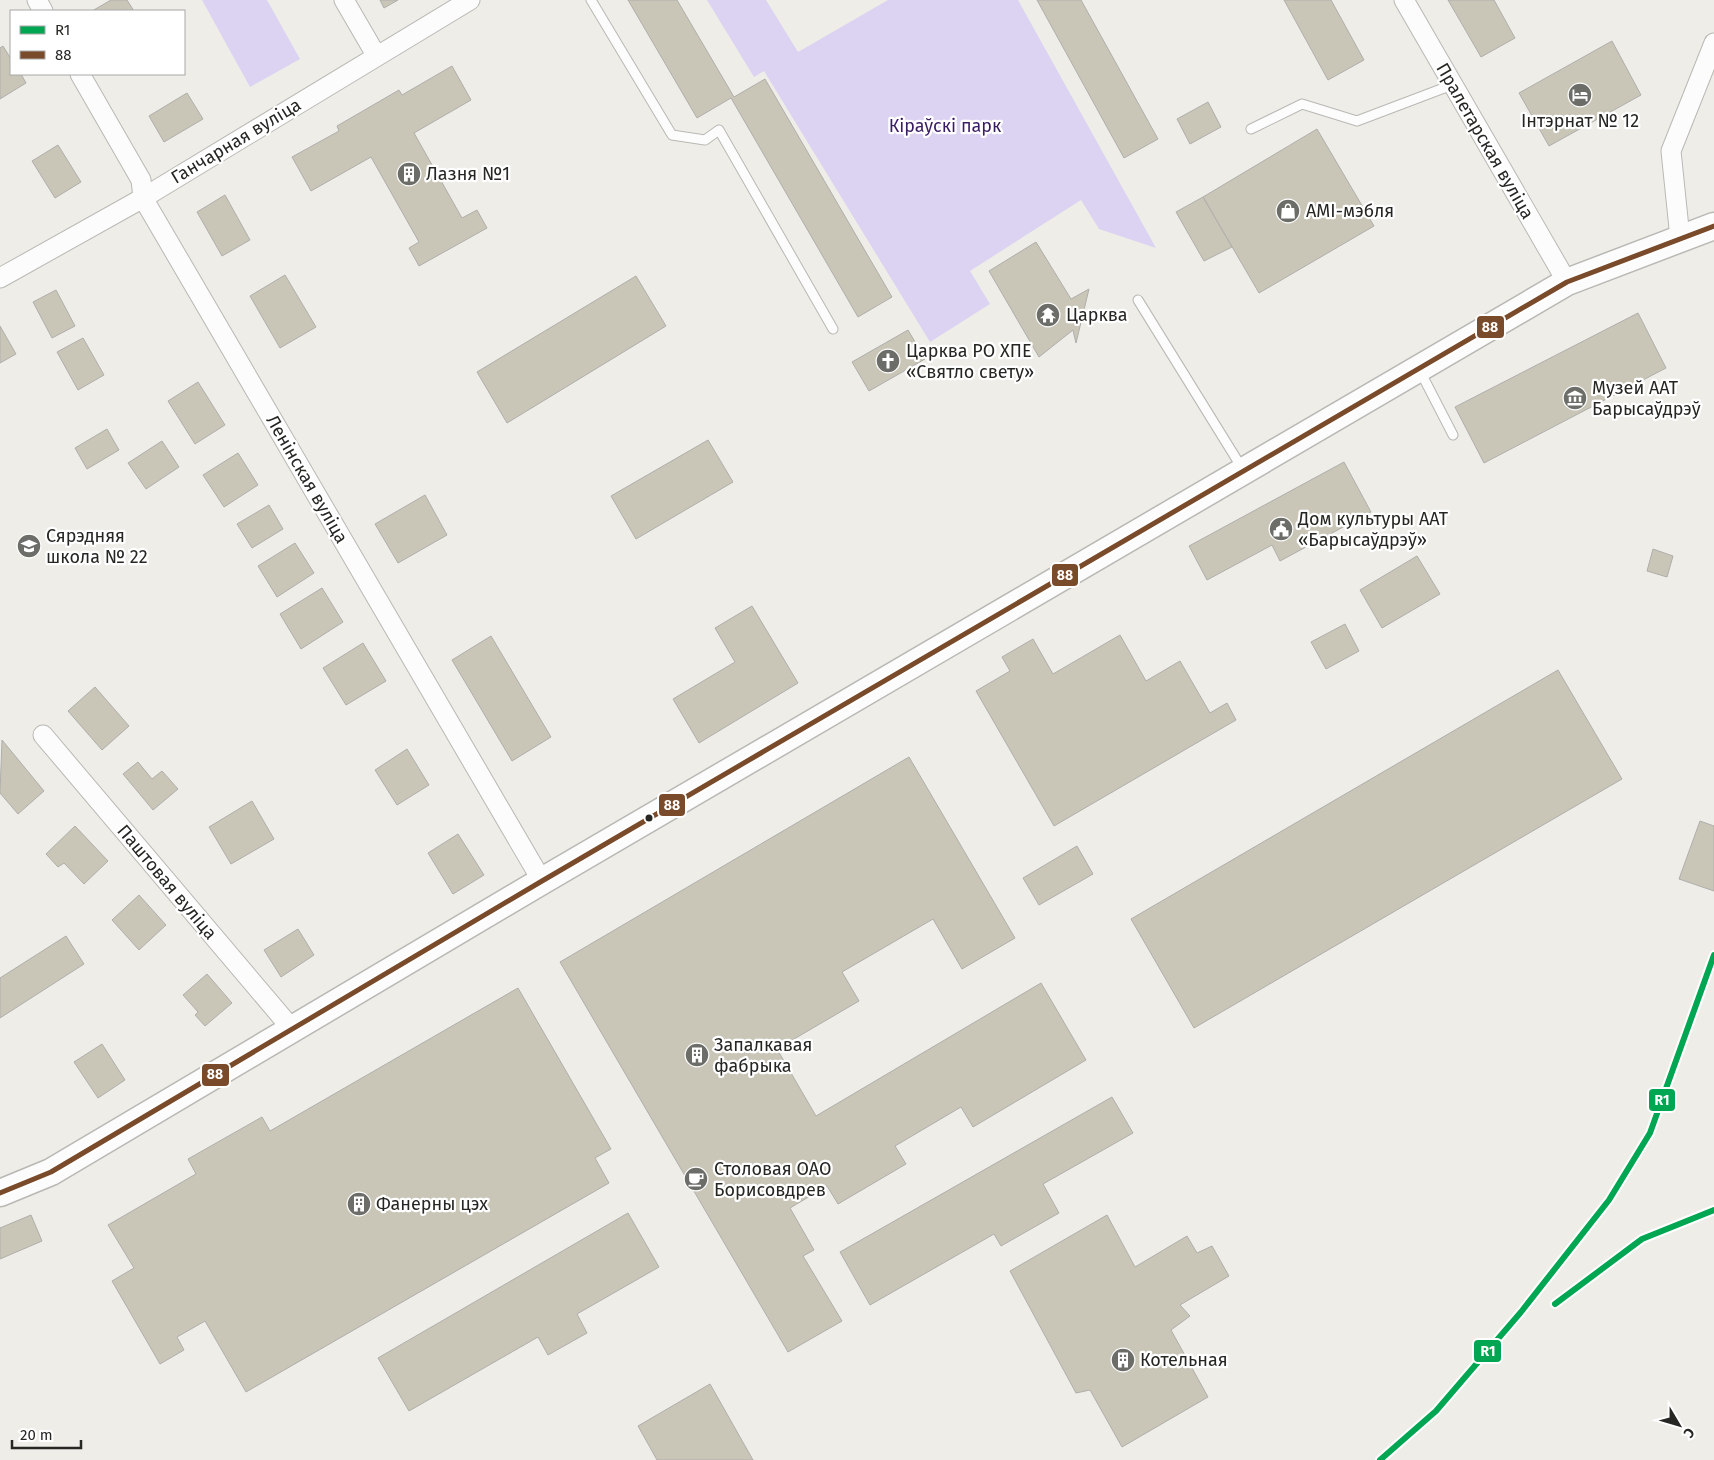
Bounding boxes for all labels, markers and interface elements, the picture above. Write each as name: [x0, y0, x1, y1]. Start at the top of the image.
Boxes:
legend: [10, 10, 185, 75]
text: R1: [55, 21, 70, 39]
text: 88: [55, 46, 72, 64]
street label: Пралетарская вуліца: [1431, 59, 1539, 223]
hotel icon: Інтэрнат № 12: [1567, 82, 1593, 108]
street label: Ганчарная вуліца: [167, 94, 305, 188]
place label: Інтэрнат № 12: [1521, 110, 1639, 132]
park label: Кіраўскі парк: [889, 115, 1002, 137]
building icon: Лазня №1: [396, 161, 422, 187]
place label: Лазня №1: [426, 163, 510, 185]
shop icon: AMI-мэбля: [1275, 198, 1301, 224]
place label: AMI-мэбля: [1306, 200, 1394, 222]
temple icon: Царква: [1035, 302, 1061, 328]
place label: Царква: [1066, 304, 1128, 326]
line badge: 88: [1476, 315, 1505, 339]
text: 88: [1482, 319, 1498, 336]
place label: Царква РО ХПЕ «Святло свету»: [906, 340, 1034, 383]
church icon: Царква РО ХПЕ «Святло свету»: [875, 348, 901, 374]
place label: Музей ААТ Барысаўдрэў: [1592, 377, 1701, 420]
museum icon: Музей ААТ Барысаўдрэў: [1562, 385, 1588, 411]
street label: Ленінская вуліца: [261, 411, 353, 547]
place label: Дом культуры ААТ «Барысаўдрэў»: [1297, 508, 1449, 551]
public building icon: Дом культуры ААТ «Барысаўдрэў»: [1268, 516, 1294, 542]
place label: Сярэдняя школа № 22: [46, 525, 148, 568]
school or university icon: Сярэдняя школа № 22: [16, 533, 42, 559]
line badge: 88: [1051, 563, 1079, 587]
text: 88: [1057, 567, 1073, 584]
line badge: 88: [658, 793, 686, 817]
text: 88: [664, 797, 680, 814]
unlabelled marker: [644, 813, 654, 823]
street label: Паштовая вуліца: [113, 820, 221, 944]
place label: Запалкавая фабрыка: [714, 1034, 813, 1077]
building icon: Запалкавая фабрыка: [684, 1042, 710, 1068]
line badge: 88: [201, 1063, 230, 1087]
text: 88: [207, 1066, 223, 1083]
line badge: R1: [1648, 1088, 1676, 1112]
text: R1: [1655, 1092, 1669, 1109]
place label: Столовая ОАО Борисовдрев: [714, 1158, 831, 1201]
cafe icon: Столовая ОАО Борисовдрев: [683, 1166, 709, 1192]
building icon: Фанерны цэх: [346, 1191, 372, 1217]
place label: Фанерны цэх: [376, 1193, 488, 1215]
line badge: R1: [1473, 1339, 1502, 1363]
text: R1: [1481, 1343, 1495, 1360]
building icon: Котельная: [1110, 1347, 1136, 1373]
place label: Котельная: [1140, 1349, 1228, 1371]
north arrow: [1654, 1400, 1704, 1450]
scale bar: [12, 1418, 81, 1450]
text: С: [1680, 1424, 1698, 1441]
text: 20 m: [20, 1426, 53, 1444]

